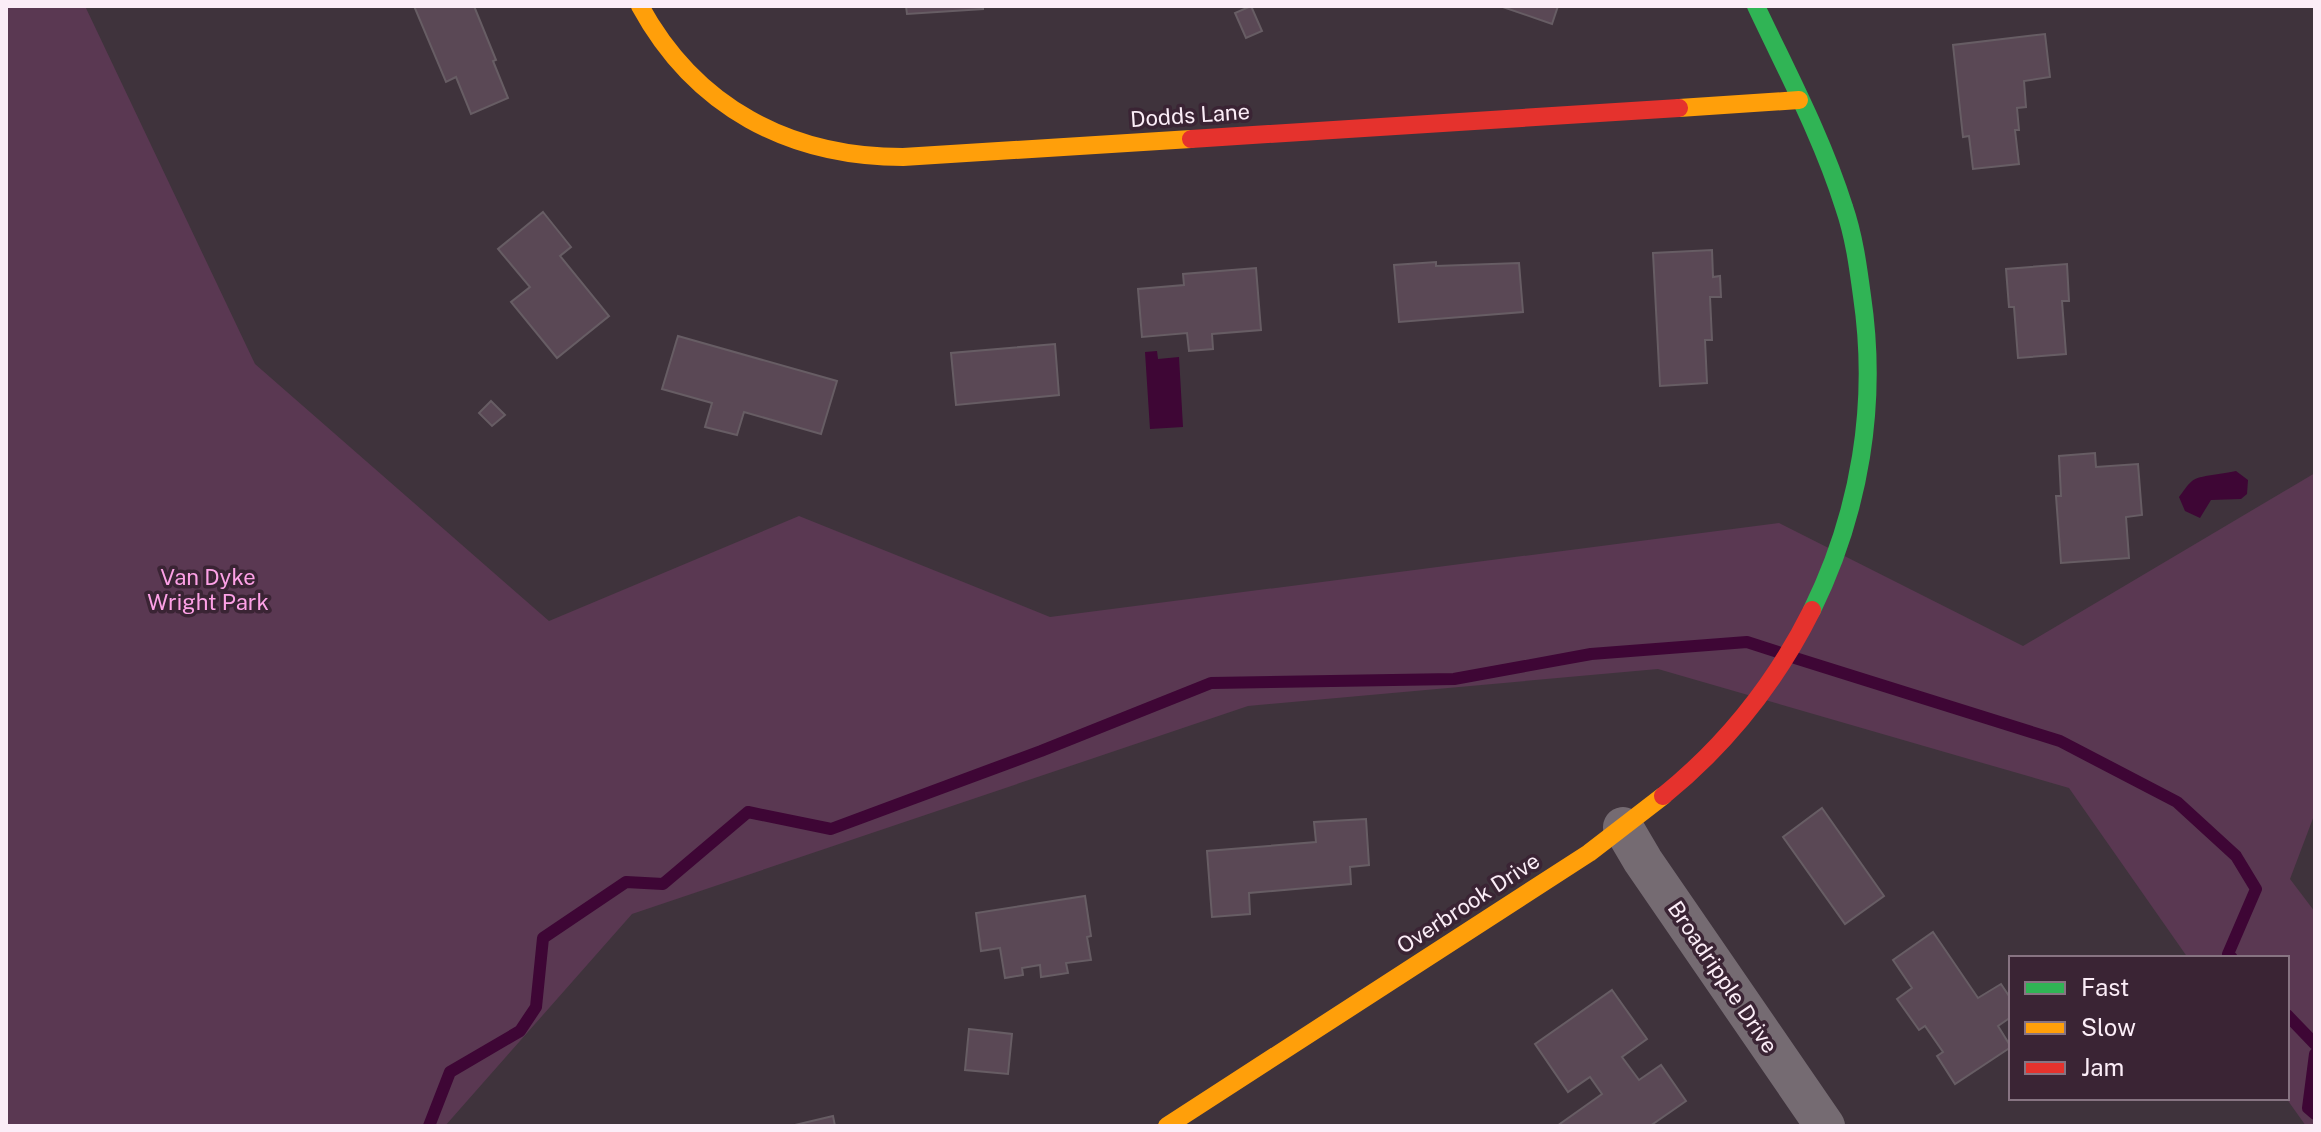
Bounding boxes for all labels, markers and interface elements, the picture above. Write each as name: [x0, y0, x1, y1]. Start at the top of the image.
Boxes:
street label: Dodds Lane: [1129, 98, 1251, 132]
park label: Van Dyke Wright Park: [147, 564, 269, 615]
street label: Overbrook Drive: [1392, 847, 1544, 959]
street label: Broadripple Drive: [1663, 896, 1783, 1058]
legend: [2009, 956, 2289, 1100]
text: Fast: [2081, 973, 2129, 1001]
text: Slow: [2081, 1013, 2136, 1041]
text: Jam: [2081, 1053, 2124, 1081]

